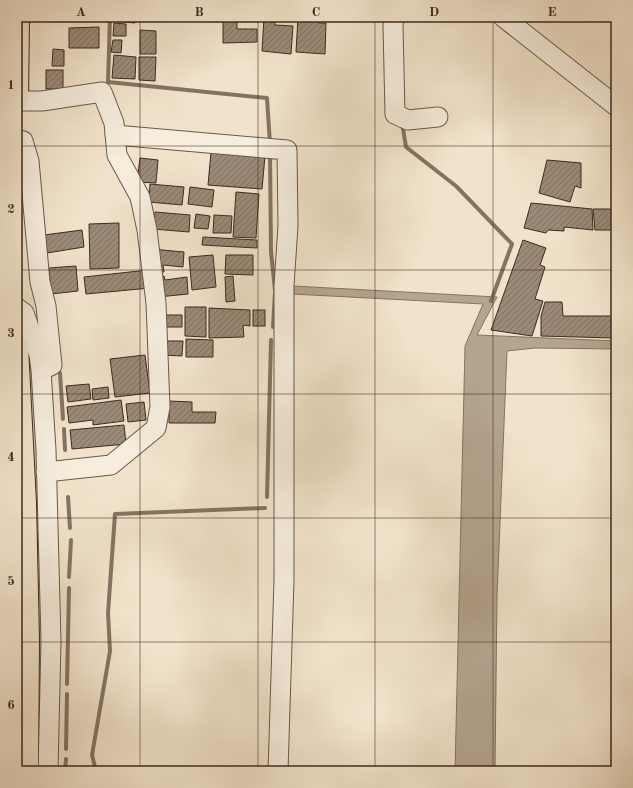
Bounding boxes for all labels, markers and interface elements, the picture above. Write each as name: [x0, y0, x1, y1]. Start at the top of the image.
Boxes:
text: A: [76, 6, 86, 19]
text: B: [194, 6, 204, 19]
text: C: [312, 6, 320, 19]
text: D: [429, 6, 439, 19]
text: E: [548, 6, 557, 19]
text: 1: [7, 79, 15, 92]
text: 2: [7, 203, 15, 216]
text: 3: [7, 327, 15, 340]
text: 4: [7, 451, 15, 464]
text: 5: [7, 575, 15, 588]
text: 6: [7, 699, 15, 712]

